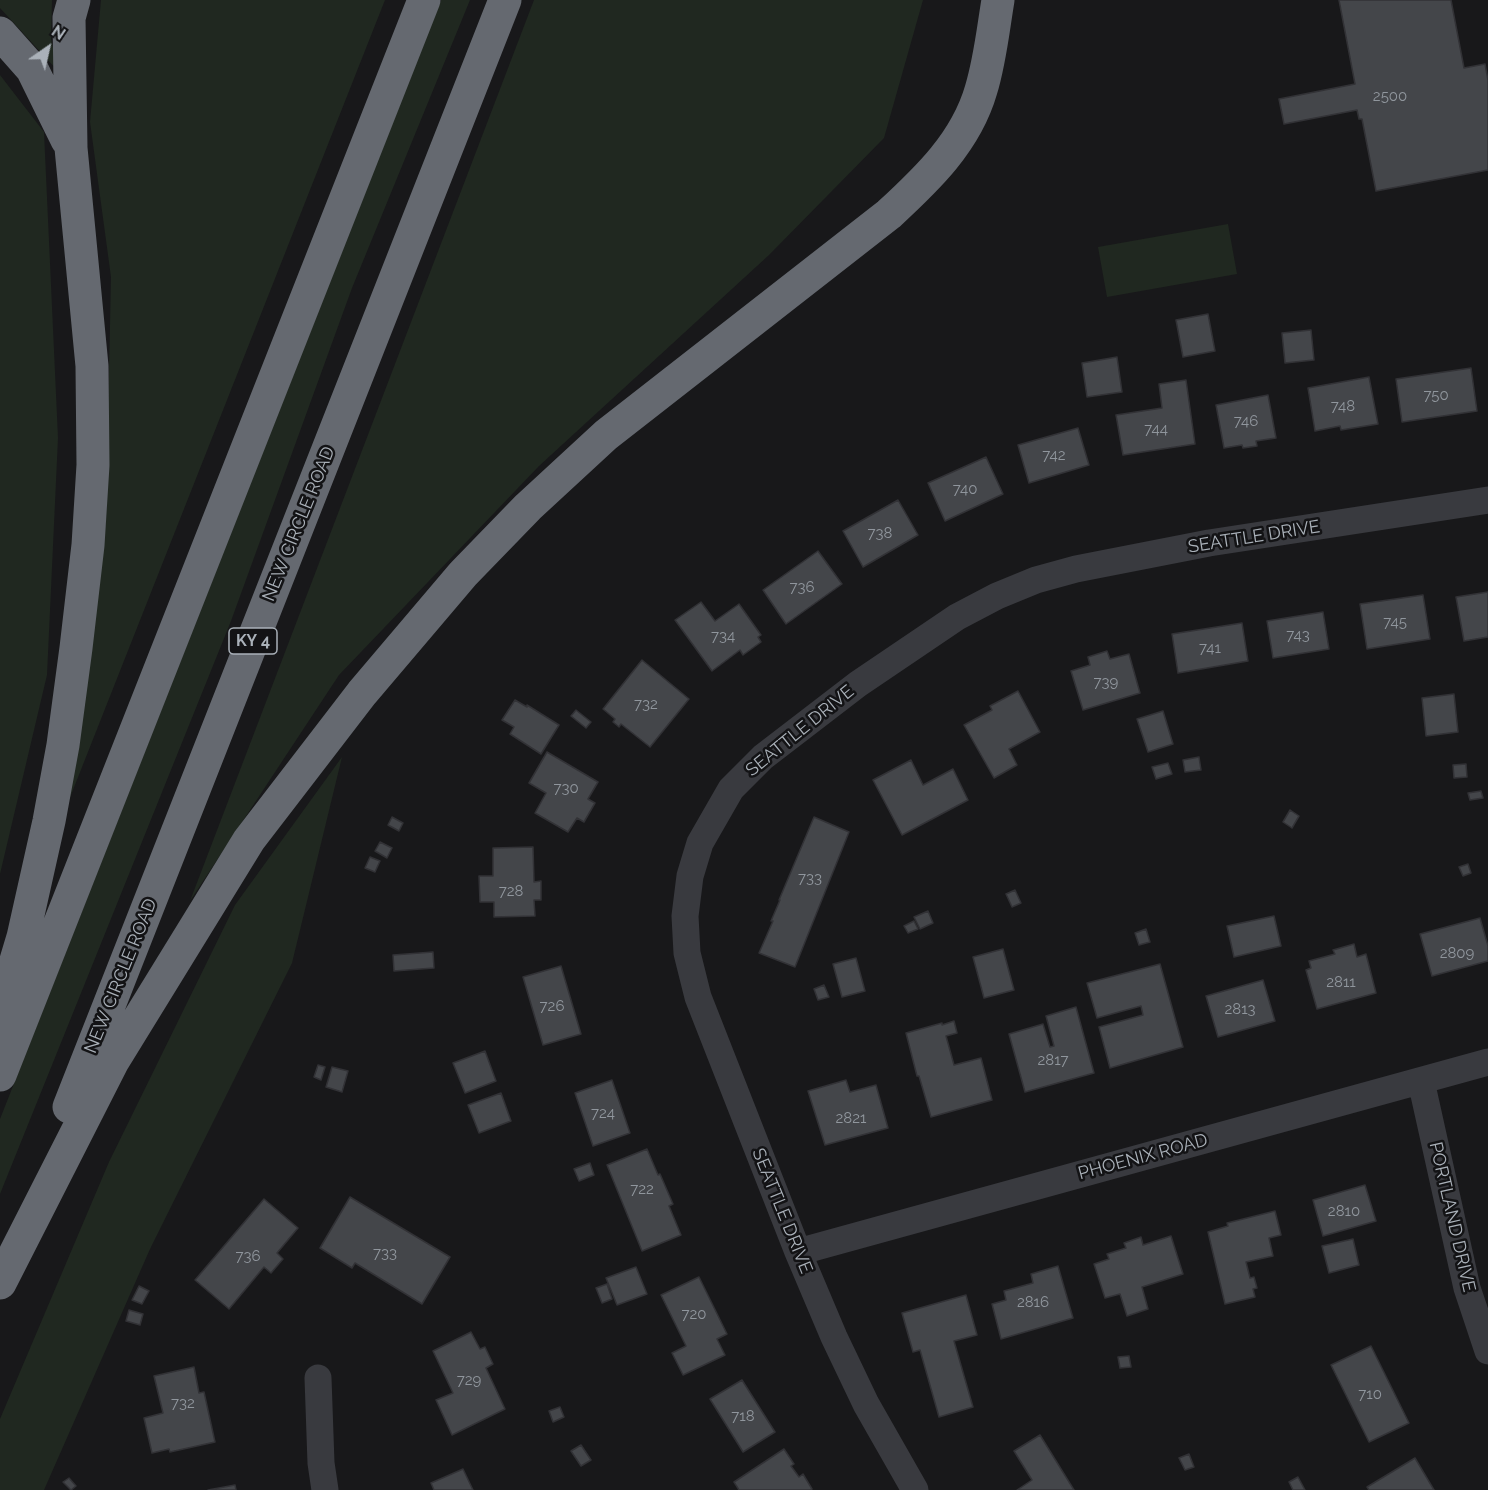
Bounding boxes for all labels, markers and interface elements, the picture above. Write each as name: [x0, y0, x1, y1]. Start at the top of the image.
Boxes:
north arrow: [18, 18, 78, 78]
text: N: [48, 21, 69, 44]
house number: 2500: [1373, 87, 1407, 105]
house number: 750: [1423, 386, 1449, 404]
house number: 748: [1331, 397, 1355, 415]
house number: 746: [1234, 412, 1258, 430]
house number: 744: [1144, 420, 1168, 438]
street label: NEW CIRCLE ROAD: [258, 443, 340, 605]
house number: 742: [1042, 446, 1066, 464]
house number: 740: [953, 480, 977, 498]
street label: SEATTLE DRIVE: [1187, 516, 1321, 558]
house number: 738: [868, 524, 892, 542]
house number: 736: [789, 578, 815, 596]
house number: 745: [1383, 613, 1407, 631]
house number: 743: [1286, 626, 1310, 644]
house number: 734: [711, 627, 735, 645]
road number: KY 4: [229, 628, 277, 654]
house number: 741: [1199, 639, 1221, 657]
house number: 739: [1094, 673, 1118, 691]
street label: SEATTLE DRIVE: [741, 681, 859, 781]
house number: 732: [634, 695, 658, 713]
house number: 730: [553, 779, 579, 797]
house number: 733: [798, 869, 822, 887]
house number: 728: [499, 882, 523, 900]
street label: NEW CIRCLE ROAD: [80, 895, 162, 1057]
house number: 2809: [1440, 944, 1474, 962]
house number: 2811: [1326, 973, 1356, 991]
house number: 726: [540, 997, 564, 1015]
house number: 2813: [1224, 1000, 1256, 1018]
house number: 2817: [1037, 1051, 1069, 1069]
house number: 724: [591, 1104, 615, 1122]
house number: 2821: [836, 1109, 866, 1127]
street label: PHOENIX ROAD: [1076, 1129, 1210, 1185]
street label: PORTLAND DRIVE: [1424, 1140, 1480, 1294]
street label: SEATTLE DRIVE: [747, 1145, 817, 1277]
house number: 722: [630, 1180, 654, 1198]
house number: 2810: [1328, 1202, 1360, 1220]
house number: 733: [373, 1244, 397, 1262]
house number: 736: [235, 1247, 261, 1265]
house number: 2816: [1017, 1293, 1049, 1311]
house number: 720: [681, 1305, 707, 1323]
house number: 729: [457, 1371, 481, 1389]
house number: 710: [1358, 1385, 1382, 1403]
house number: 732: [171, 1394, 195, 1412]
house number: 718: [731, 1407, 755, 1425]

